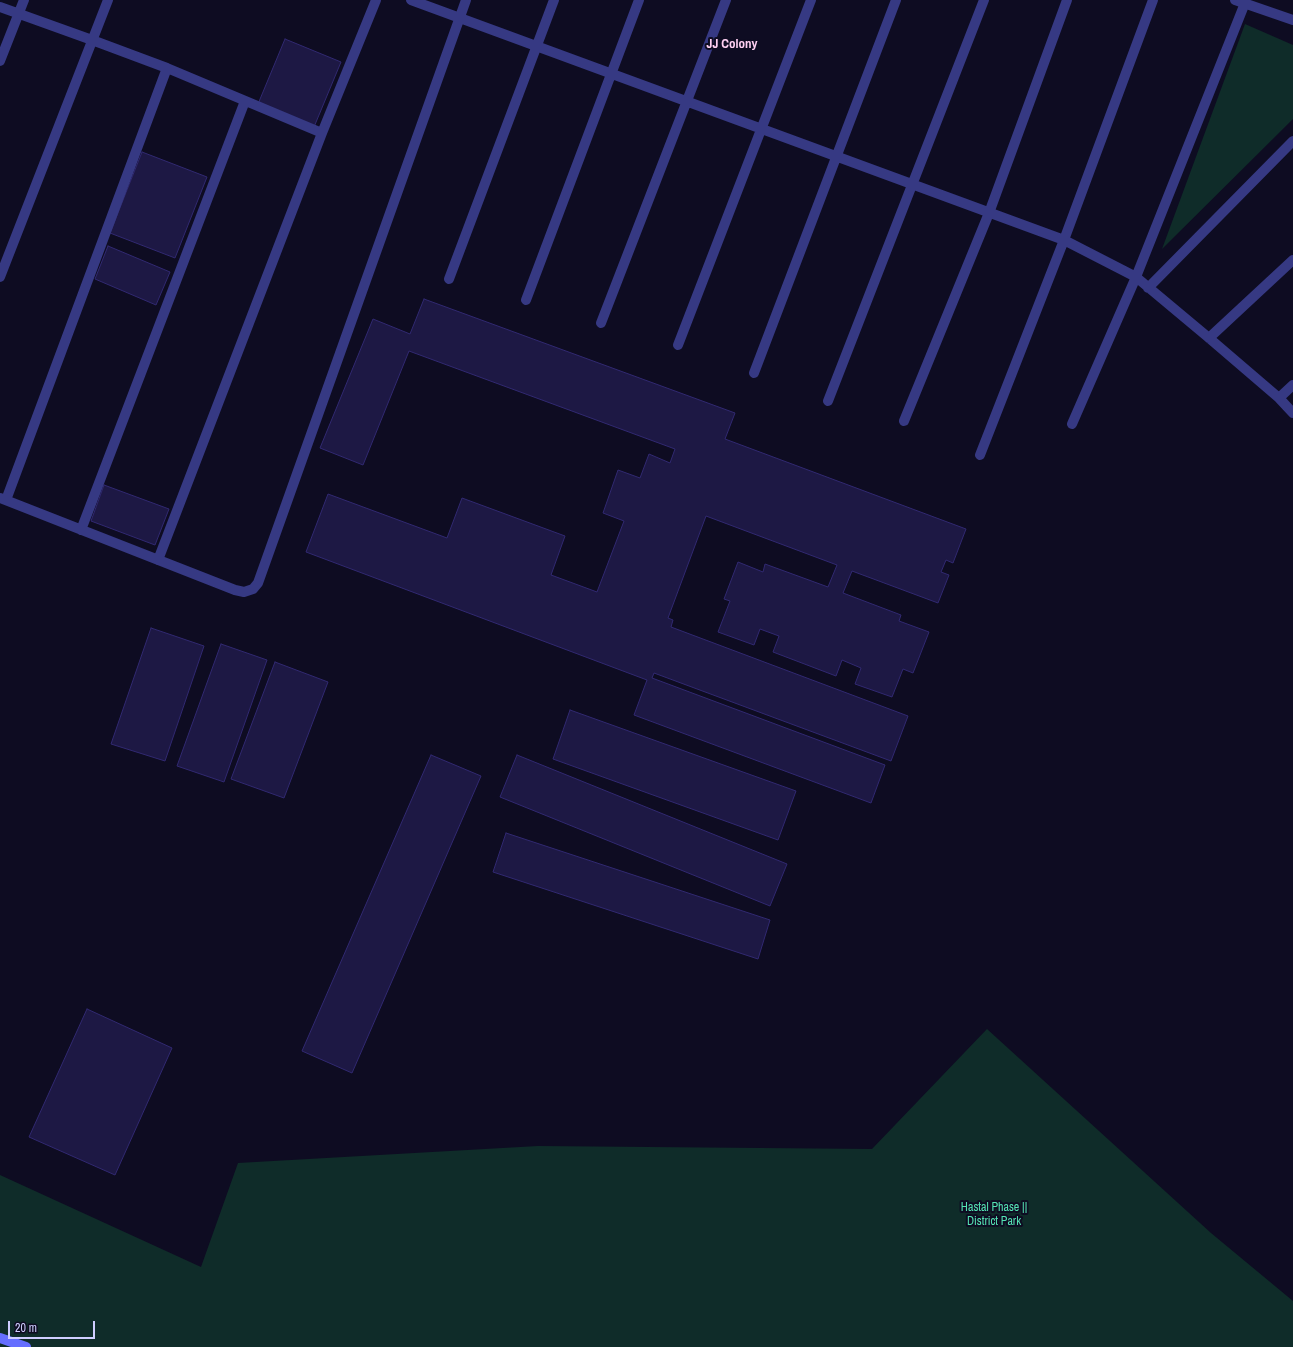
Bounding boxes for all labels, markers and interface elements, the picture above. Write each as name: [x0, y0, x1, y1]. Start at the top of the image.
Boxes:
district label: JJ Colony: [707, 37, 757, 53]
park label: Hastal Phase || District Park: [961, 1201, 1027, 1229]
scale bar: [10, 1313, 97, 1339]
text: 20 m: [15, 1320, 37, 1336]

